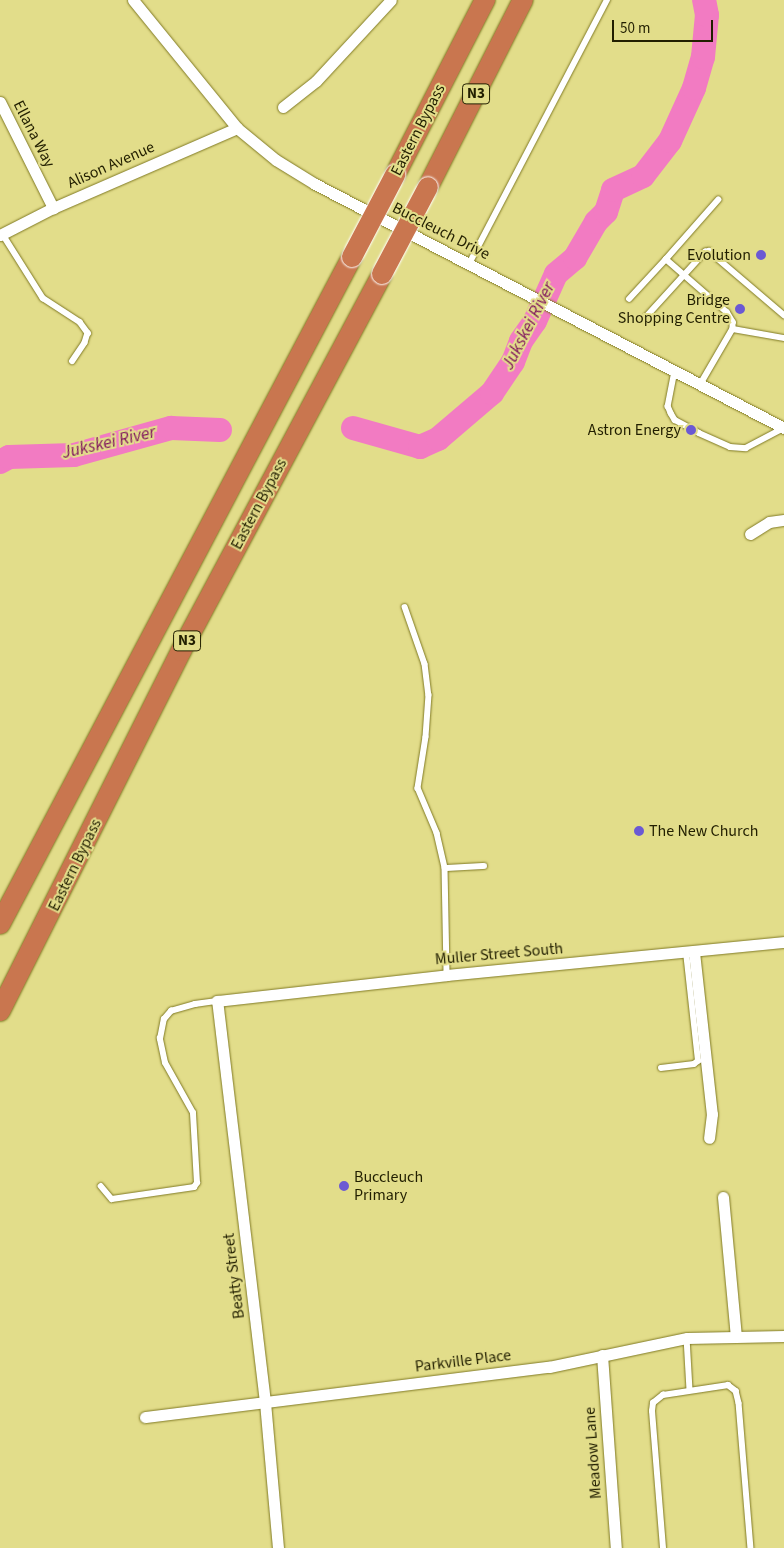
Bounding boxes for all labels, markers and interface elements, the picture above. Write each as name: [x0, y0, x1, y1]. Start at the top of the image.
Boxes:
scale bar: [614, 10, 715, 42]
text: 50 m: [620, 18, 650, 39]
street label: Eastern Bypass: [387, 81, 449, 179]
road number: N3: [461, 82, 491, 106]
street label: Ellana Way: [9, 97, 59, 171]
street label: Alison Avenue: [64, 137, 158, 193]
street label: Buccleuch Drive: [389, 198, 493, 264]
place label: Evolution: [687, 245, 751, 265]
marker: Evolution: [755, 249, 767, 261]
water label: Jukskei River: [498, 279, 560, 373]
place label: Bridge Shopping Centre: [618, 290, 730, 328]
marker: Bridge Shopping Centre: [734, 303, 746, 315]
place label: Astron Energy: [588, 420, 681, 440]
water label: Jukskei River: [60, 422, 158, 464]
marker: Astron Energy: [685, 424, 697, 436]
street label: Eastern Bypass: [227, 455, 291, 553]
road number: N3: [172, 628, 202, 654]
street label: Eastern Bypass: [44, 816, 106, 914]
place label: The New Church: [649, 821, 758, 841]
marker: The New Church: [633, 825, 645, 837]
street label: Muller Street South: [434, 939, 564, 969]
place label: Buccleuch Primary: [354, 1167, 423, 1205]
marker: Buccleuch Primary: [338, 1180, 350, 1192]
street label: Beatty Street: [219, 1232, 249, 1320]
street label: Parkville Place: [414, 1346, 512, 1376]
street label: Meadow Lane: [580, 1406, 606, 1500]

